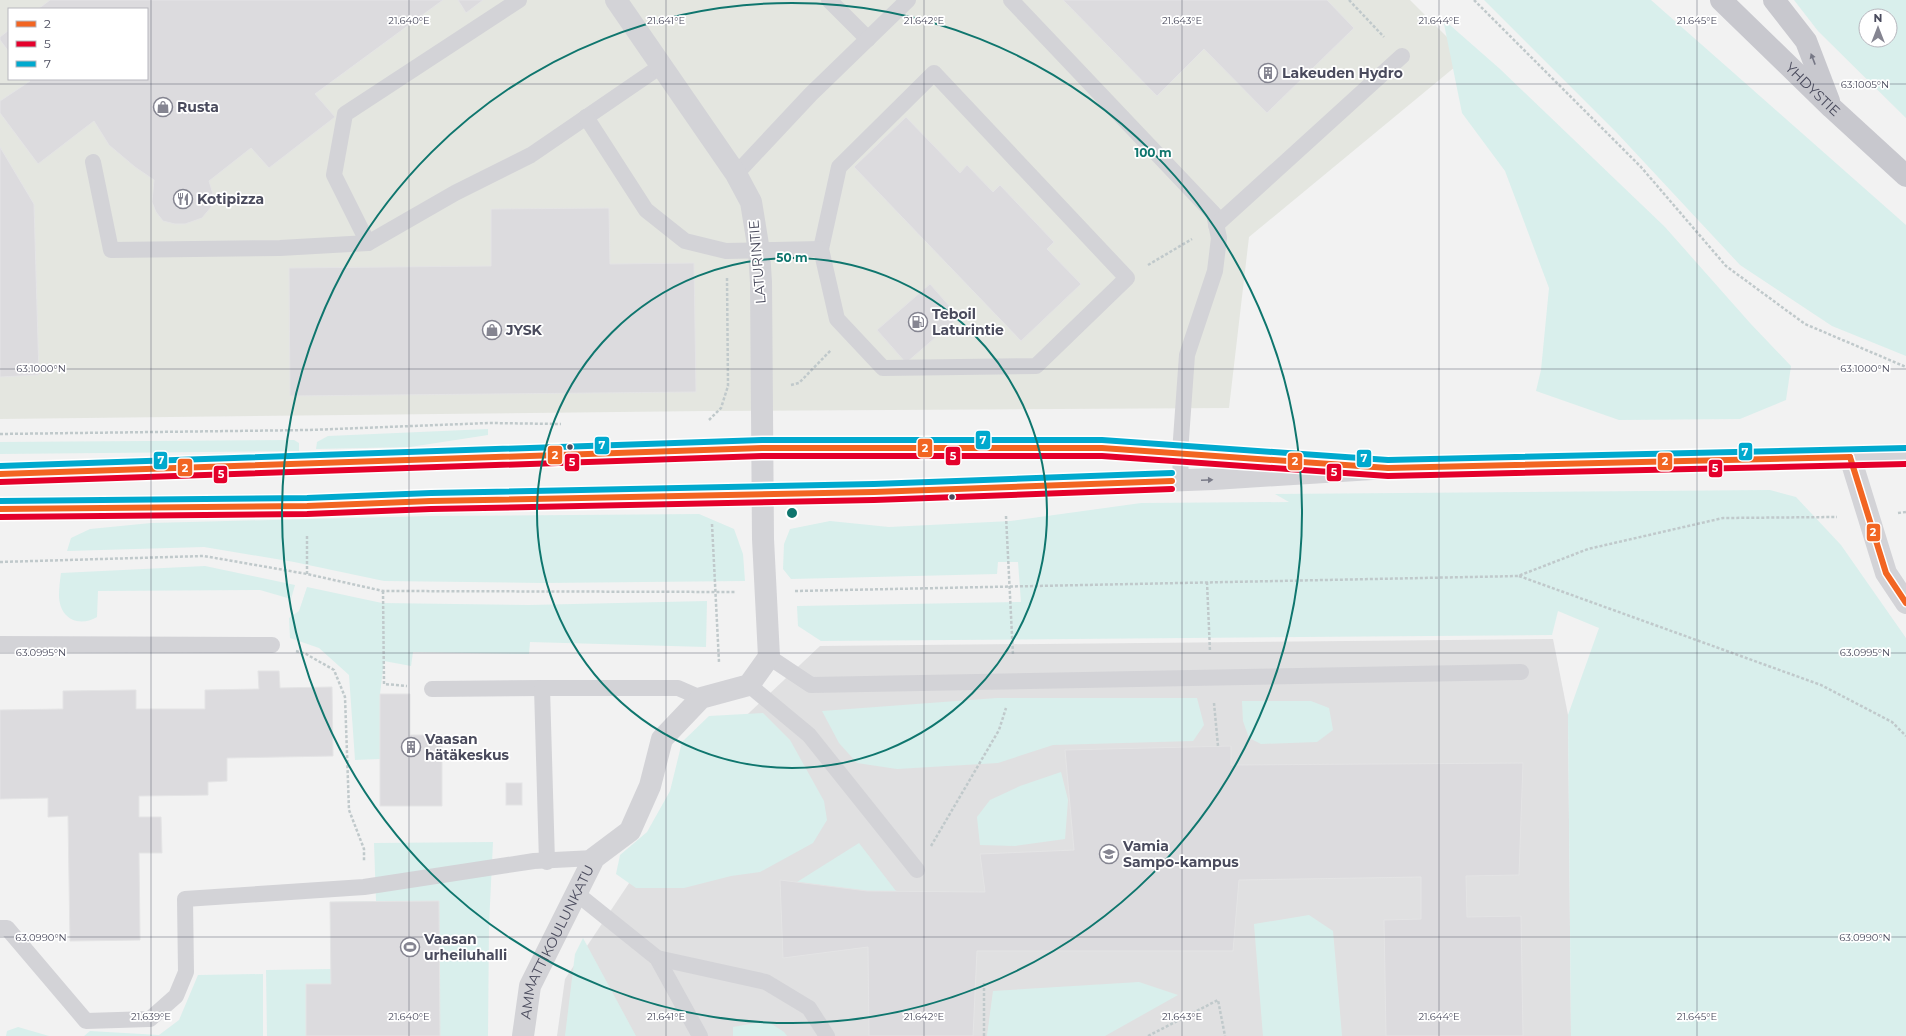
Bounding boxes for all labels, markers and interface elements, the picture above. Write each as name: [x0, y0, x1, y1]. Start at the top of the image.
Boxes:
legend: [8, 8, 148, 80]
north arrow: [1858, 8, 1898, 48]
text: N: [1874, 11, 1882, 25]
text: 21.640°E: [388, 14, 430, 27]
text: 21.641°E: [647, 14, 685, 27]
text: 21.642°E: [904, 14, 945, 27]
text: 21.643°E: [1162, 14, 1202, 27]
text: 21.644°E: [1418, 14, 1460, 27]
text: 21.645°E: [1677, 14, 1717, 27]
text: 2: [44, 16, 51, 31]
text: 5: [44, 36, 51, 51]
one-way arrow: [1809, 52, 1815, 64]
text: 7: [44, 56, 51, 71]
street label: YHDYSTIE: [1781, 58, 1844, 120]
building icon: Lakeuden Hydro: [1257, 62, 1279, 84]
place label: Lakeuden Hydro: [1282, 64, 1403, 82]
text: 63.1005°N: [1841, 78, 1889, 91]
shop icon: Rusta: [152, 96, 174, 118]
place label: Rusta: [177, 98, 219, 116]
text: 100 m: [1135, 145, 1171, 160]
restaurant icon: Kotipizza: [172, 188, 194, 210]
place label: Kotipizza: [197, 190, 264, 208]
street label: LATURINTIE: [744, 219, 770, 305]
text: 50 m: [776, 250, 808, 265]
place label: Teboil Laturintie: [932, 305, 1004, 339]
fuel station icon: Teboil Laturintie: [907, 311, 929, 333]
shop icon: JYSK: [481, 319, 503, 341]
place label: JYSK: [505, 321, 543, 339]
text: 63.1000°N: [16, 362, 66, 375]
text: 63.1000°N: [1840, 362, 1890, 375]
line badge: 7: [975, 430, 991, 450]
text: 7: [980, 433, 987, 447]
line badge: 7: [594, 436, 610, 455]
text: 7: [599, 438, 606, 452]
line badge: 2: [917, 438, 933, 458]
text: 2: [922, 441, 929, 455]
unlabelled marker: [565, 442, 575, 452]
line badge: 7: [1738, 442, 1753, 461]
line badge: 2: [547, 445, 563, 465]
text: 7: [1742, 445, 1749, 459]
line badge: 5: [945, 446, 961, 466]
text: 2: [552, 448, 559, 462]
text: 5: [950, 449, 957, 463]
line badge: 7: [1356, 449, 1372, 468]
line badge: 7: [153, 451, 168, 470]
text: 7: [1361, 451, 1368, 465]
line badge: 2: [1287, 452, 1303, 471]
line badge: 2: [1657, 452, 1673, 471]
text: 7: [158, 453, 165, 467]
line badge: 5: [564, 453, 580, 472]
text: 2: [1292, 454, 1299, 468]
text: 2: [1662, 454, 1669, 468]
text: 5: [569, 455, 576, 469]
line badge: 2: [177, 458, 193, 477]
line badge: 5: [1708, 459, 1723, 478]
text: 2: [182, 461, 189, 475]
text: 5: [1712, 461, 1719, 475]
line badge: 5: [1326, 463, 1342, 482]
line badge: 5: [213, 465, 228, 484]
text: 5: [1331, 465, 1338, 479]
text: 5: [218, 467, 225, 481]
one-way arrow: [1201, 476, 1213, 483]
unlabelled marker: [947, 492, 957, 502]
centre of rings: [785, 506, 799, 520]
line badge: 2: [1866, 523, 1881, 542]
text: 2: [1870, 525, 1877, 539]
text: 63.0995°N: [16, 646, 66, 659]
text: 63.0995°N: [1840, 646, 1890, 659]
place label: Vaasan hätäkeskus: [424, 730, 509, 764]
building icon: Vaasan hätäkeskus: [400, 736, 422, 758]
place label: Vamia Sampo-kampus: [1122, 837, 1239, 871]
school or university icon: Vamia Sampo-kampus: [1098, 843, 1120, 865]
street label: AMMATTIKOULUNKATU: [516, 862, 598, 1020]
place label: Vaasan urheiluhalli: [423, 930, 507, 964]
text: 63.0990°N: [15, 931, 67, 944]
text: 63.0990°N: [1839, 931, 1891, 944]
sports icon: Vaasan urheiluhalli: [399, 936, 421, 958]
text: 21.639°E: [131, 1010, 171, 1023]
text: 21.640°E: [388, 1010, 430, 1023]
text: 21.641°E: [647, 1010, 685, 1023]
text: 21.642°E: [904, 1010, 945, 1023]
text: 21.643°E: [1162, 1010, 1202, 1023]
text: 21.644°E: [1418, 1010, 1460, 1023]
text: 21.645°E: [1677, 1010, 1717, 1023]

